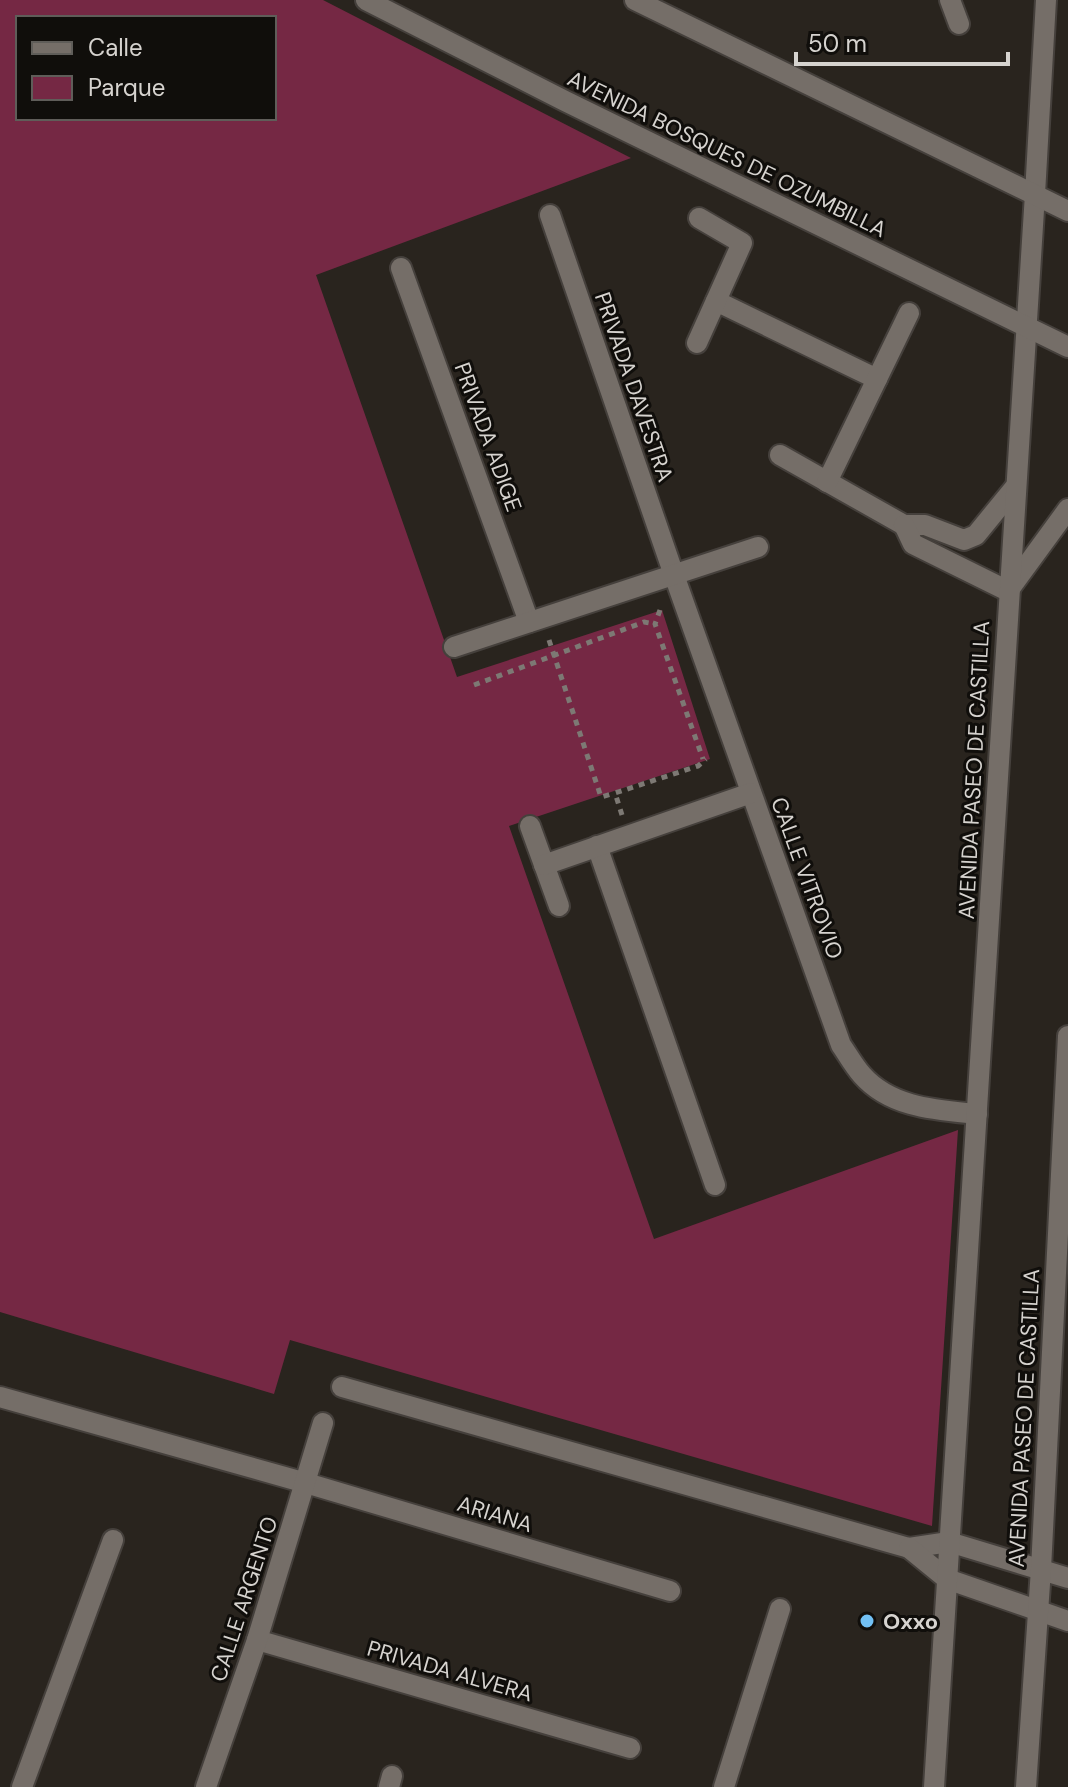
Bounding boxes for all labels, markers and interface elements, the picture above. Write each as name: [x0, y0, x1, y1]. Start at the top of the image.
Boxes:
legend: [16, 16, 276, 120]
scale bar: [796, 16, 1008, 66]
text: 50 m: [808, 28, 867, 59]
text: Calle: [88, 32, 143, 63]
street label: AVENIDA BOSQUES DE OZUMBILLA: [563, 64, 891, 244]
text: Parque: [88, 72, 165, 103]
street label: PRIVADA DAVESTRA: [588, 288, 680, 486]
street label: PRIVADA ADIGE: [448, 358, 528, 516]
street label: AVENIDA PASEO DE CASTILLA: [952, 620, 996, 920]
street label: CALLE VITROVIO: [764, 793, 850, 963]
street label: AVENIDA PASEO DE CASTILLA: [1002, 1268, 1046, 1568]
street label: ARIANA: [454, 1489, 536, 1539]
street label: CALLE ARGENTO: [204, 1513, 284, 1685]
place label: Oxxo: [883, 1607, 938, 1636]
marker: Oxxo: [858, 1612, 876, 1630]
street label: PRIVADA ALVERA: [364, 1633, 536, 1709]

